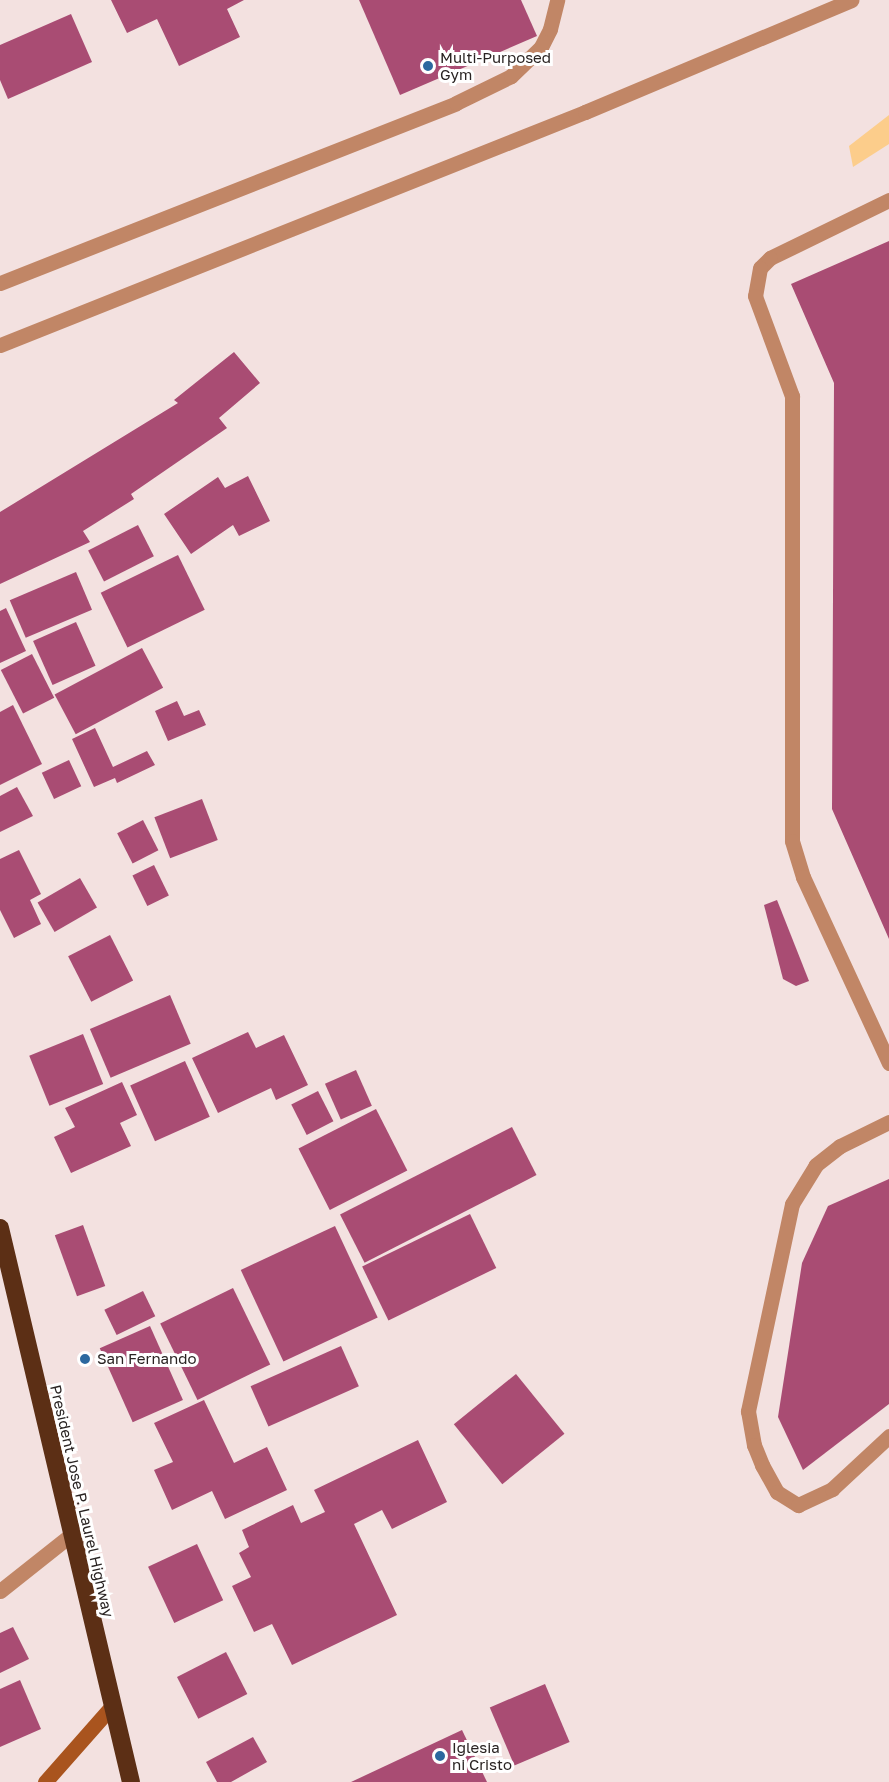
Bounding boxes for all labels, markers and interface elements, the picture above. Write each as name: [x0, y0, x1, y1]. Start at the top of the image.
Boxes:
place label: Multi-Purposed Gym: [440, 48, 551, 83]
marker: Multi-Purposed Gym: [421, 59, 435, 73]
place label: San Fernando: [97, 1350, 197, 1368]
marker: San Fernando: [78, 1352, 92, 1366]
street label: President Jose P. Laurel Highway: [46, 1383, 118, 1619]
place label: Iglesia ni Cristo: [452, 1738, 512, 1773]
marker: Iglesia ni Cristo: [433, 1749, 447, 1763]

